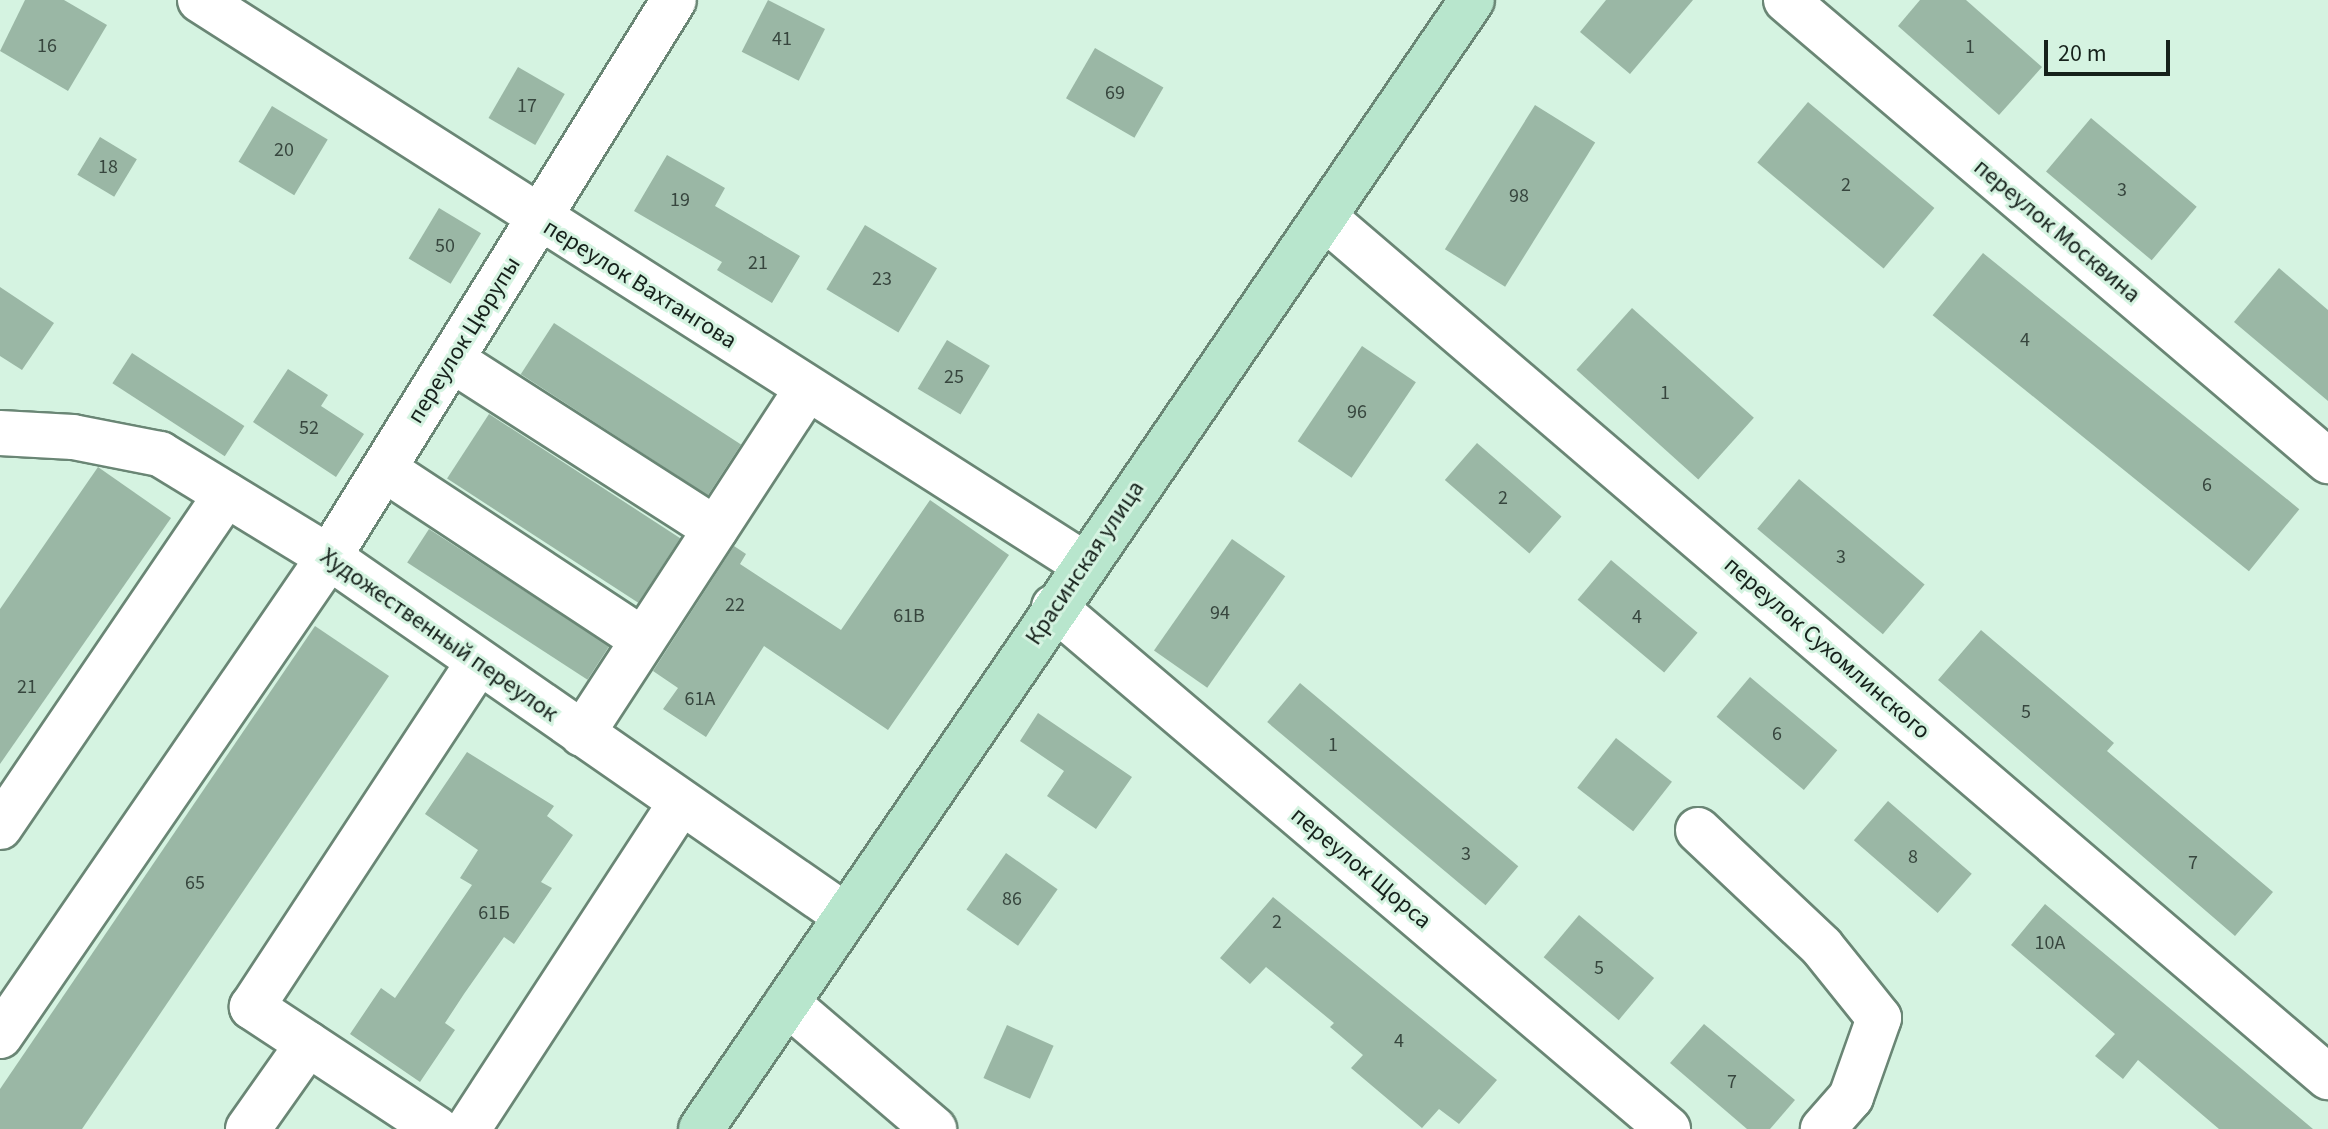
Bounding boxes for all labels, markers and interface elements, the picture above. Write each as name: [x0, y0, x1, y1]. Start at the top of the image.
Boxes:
scale bar: [2048, 24, 2174, 74]
house number: 41: [772, 27, 792, 51]
house number: 16: [37, 34, 57, 58]
house number: 1: [1965, 35, 1975, 59]
text: 20 m: [2058, 36, 2107, 71]
house number: 69: [1105, 81, 1125, 105]
house number: 17: [517, 94, 537, 118]
house number: 20: [274, 138, 294, 162]
street label: переулок Москвина: [1968, 153, 2146, 309]
house number: 18: [98, 155, 118, 179]
house number: 2: [1841, 173, 1851, 197]
house number: 3: [2117, 178, 2127, 202]
house number: 98: [1509, 184, 1529, 208]
house number: 19: [670, 188, 690, 212]
street label: переулок Вахтангова: [538, 213, 742, 355]
house number: 50: [435, 234, 455, 258]
street label: переулок Цюрупы: [401, 251, 527, 429]
house number: 21: [748, 251, 768, 275]
house number: 23: [872, 267, 892, 291]
house number: 4: [2020, 328, 2030, 352]
house number: 25: [944, 365, 964, 389]
house number: 1: [1660, 381, 1670, 405]
house number: 96: [1347, 400, 1367, 424]
house number: 52: [299, 416, 319, 440]
house number: 6: [2202, 473, 2212, 497]
street label: Красинская улица: [1019, 475, 1151, 651]
house number: 2: [1498, 486, 1508, 510]
street label: Художественный переулок: [315, 542, 563, 728]
house number: 3: [1836, 545, 1846, 569]
street label: переулок Сухомлинского: [1718, 551, 1936, 745]
house number: 22: [725, 593, 745, 617]
house number: 94: [1210, 601, 1230, 625]
house number: 61В: [893, 604, 925, 628]
house number: 4: [1632, 605, 1642, 629]
house number: 21: [17, 675, 37, 699]
house number: 61А: [685, 687, 715, 711]
house number: 5: [2021, 700, 2031, 724]
house number: 6: [1772, 722, 1782, 746]
house number: 1: [1328, 733, 1338, 757]
street label: переулок Щорса: [1285, 801, 1437, 935]
house number: 3: [1461, 842, 1471, 866]
house number: 8: [1908, 845, 1918, 869]
house number: 7: [2188, 851, 2198, 875]
house number: 65: [185, 871, 205, 895]
house number: 86: [1002, 887, 1022, 911]
house number: 61Б: [478, 901, 510, 925]
house number: 2: [1272, 910, 1282, 934]
house number: 10А: [2035, 931, 2065, 955]
house number: 5: [1594, 956, 1604, 980]
house number: 4: [1394, 1029, 1404, 1053]
house number: 7: [1727, 1070, 1737, 1094]

